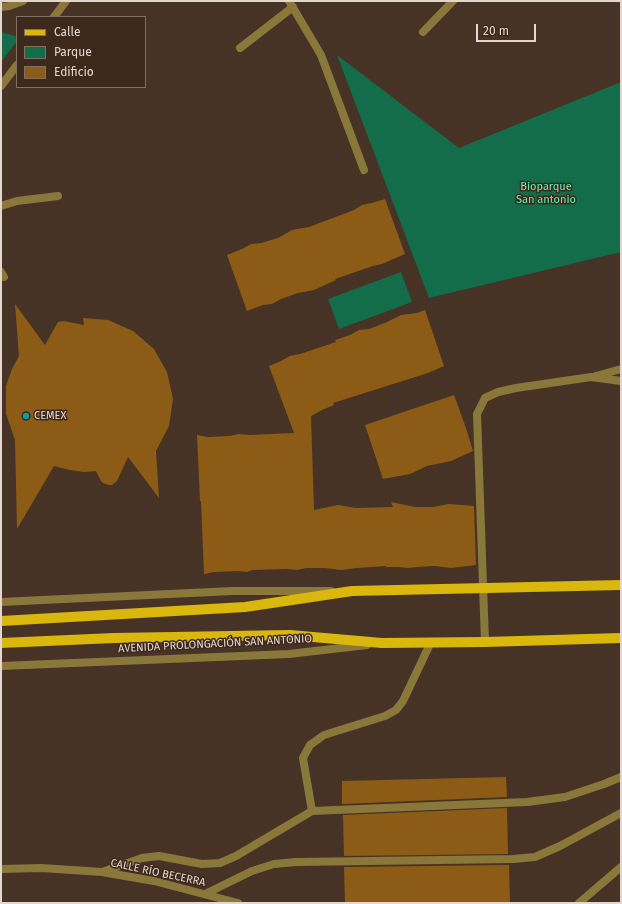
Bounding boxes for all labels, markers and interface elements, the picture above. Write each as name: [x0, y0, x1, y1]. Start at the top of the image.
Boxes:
legend: [16, 16, 146, 88]
scale bar: [478, 16, 538, 42]
text: 20 m: [483, 24, 509, 38]
text: Calle: [54, 25, 81, 39]
text: Parque: [54, 45, 92, 59]
text: Edificio: [54, 65, 94, 79]
park label: Bioparque San antonio: [516, 180, 576, 206]
place label: CEMEX: [34, 409, 66, 423]
marker: CEMEX: [21, 411, 31, 421]
street label: AVENIDA PROLONGACIÓN SAN ANTONIO: [118, 632, 312, 656]
street label: CALLE RÍO BECERRA: [109, 856, 207, 890]

